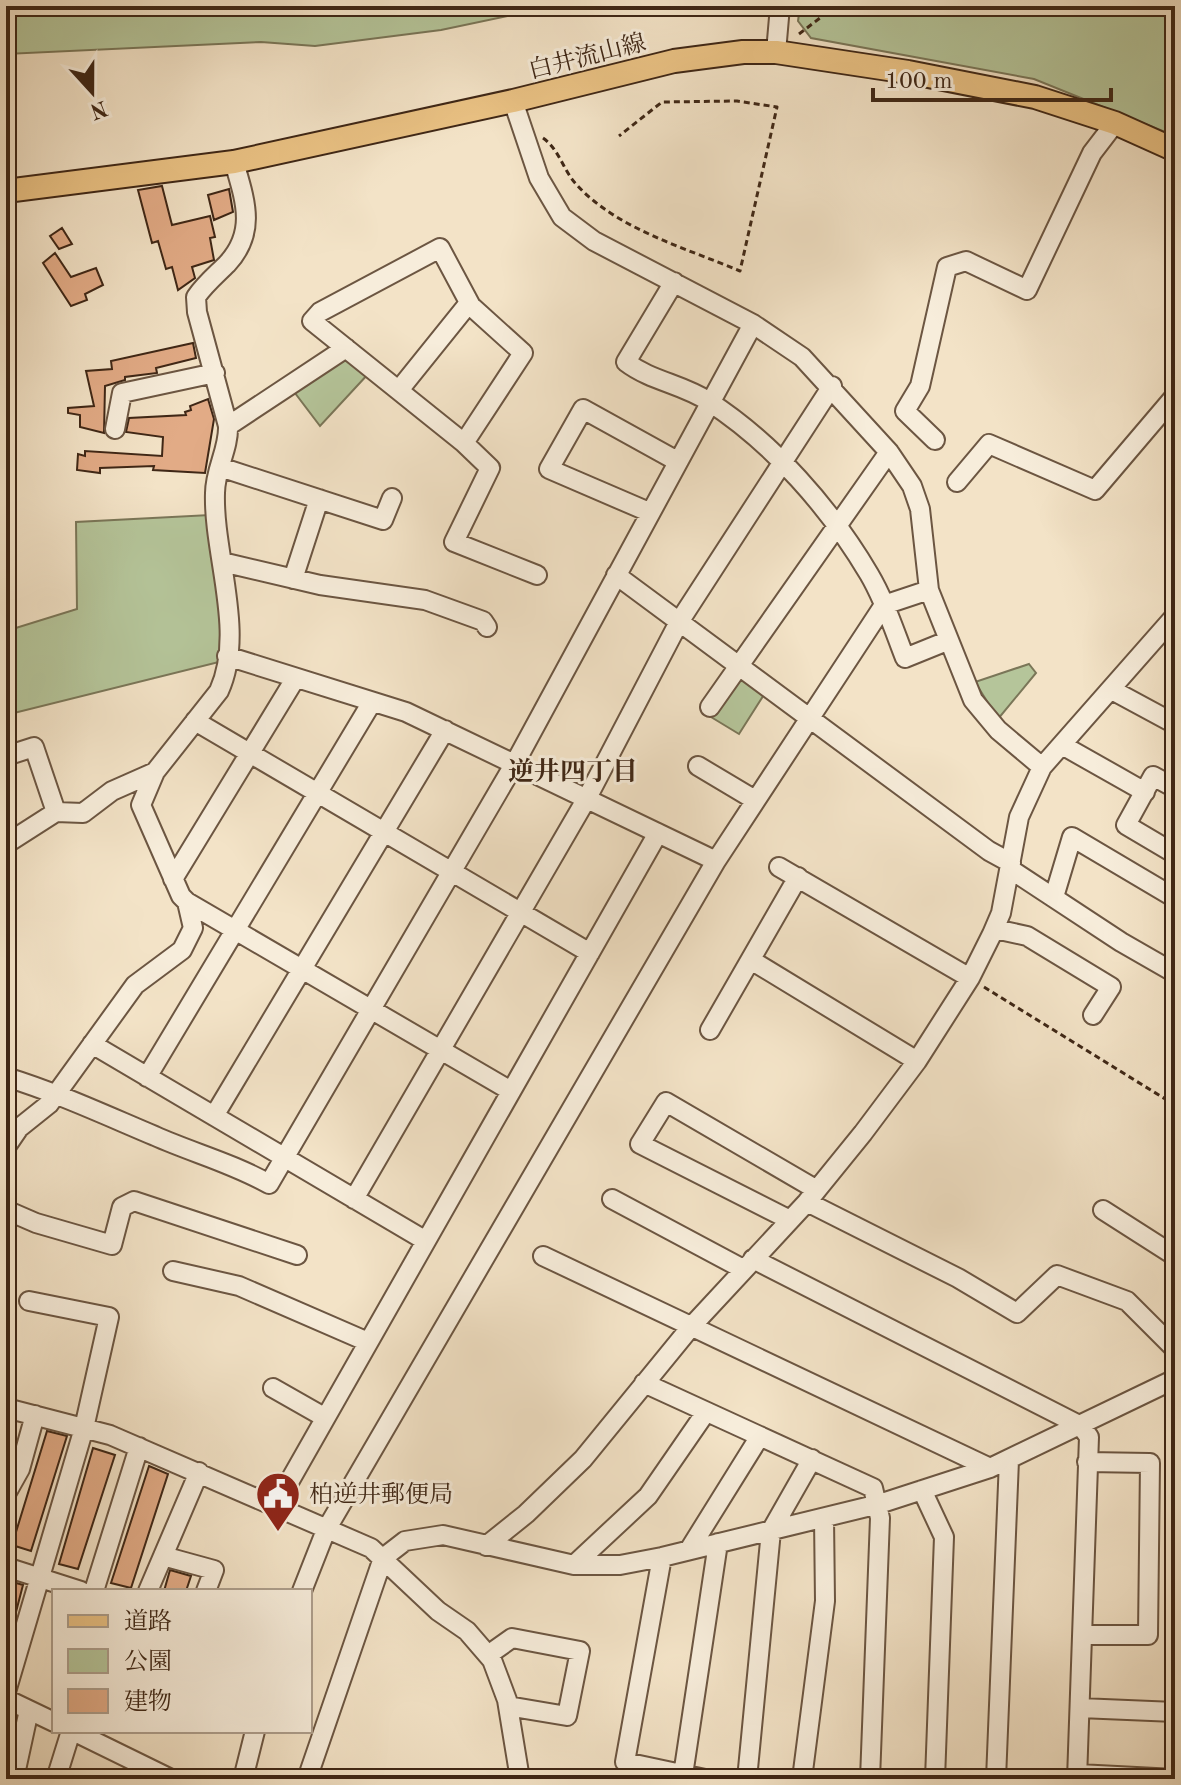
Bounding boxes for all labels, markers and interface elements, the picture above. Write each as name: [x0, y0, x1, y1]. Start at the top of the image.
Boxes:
street label: 白井流山線: [526, 29, 649, 84]
north arrow: [52, 52, 132, 132]
scale bar: [873, 52, 1111, 102]
text: 100 m: [885, 70, 953, 94]
text: N: [86, 96, 110, 122]
district label: 逆井四丁目: [508, 757, 638, 786]
public building icon: 柏逆井郵便局: [254, 1470, 302, 1533]
place label: 柏逆井郵便局: [309, 1481, 453, 1508]
legend: [52, 1589, 312, 1733]
text: 道路: [124, 1608, 172, 1635]
text: 公園: [124, 1649, 172, 1675]
text: 建物: [124, 1688, 172, 1715]

